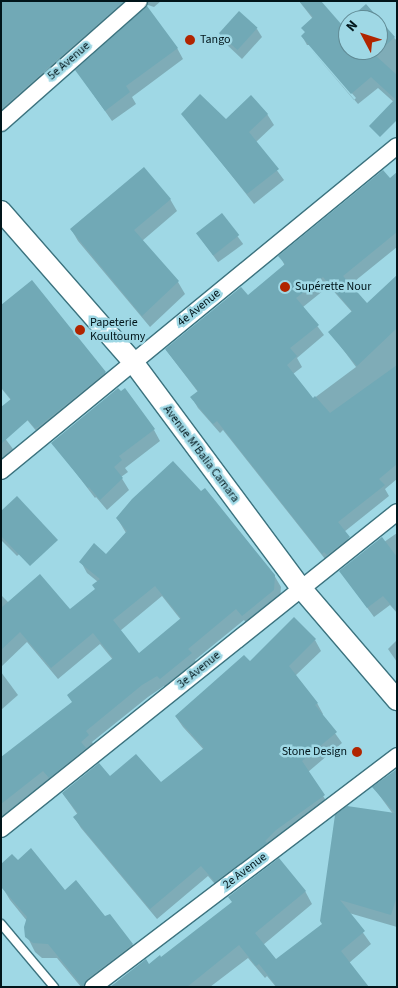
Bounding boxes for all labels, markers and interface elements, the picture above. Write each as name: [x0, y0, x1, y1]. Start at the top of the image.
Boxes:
north arrow: [338, 10, 388, 60]
text: N: [342, 16, 363, 36]
place label: Tango: [200, 33, 231, 47]
marker: Tango: [184, 34, 196, 46]
street label: 5e Avenue: [45, 39, 93, 83]
place label: Supérette Nour: [295, 280, 371, 294]
marker: Supérette Nour: [279, 281, 291, 293]
street label: 4e Avenue: [175, 286, 223, 330]
place label: Papeterie Koultoumy: [90, 316, 145, 344]
marker: Papeterie Koultoumy: [74, 324, 86, 336]
street label: Avenue M'Balia Camara: [160, 403, 242, 505]
street label: 3e Avenue: [175, 648, 223, 692]
place label: Stone Design: [282, 745, 347, 759]
marker: Stone Design: [351, 746, 363, 758]
street label: 2e Avenue: [220, 850, 270, 892]

